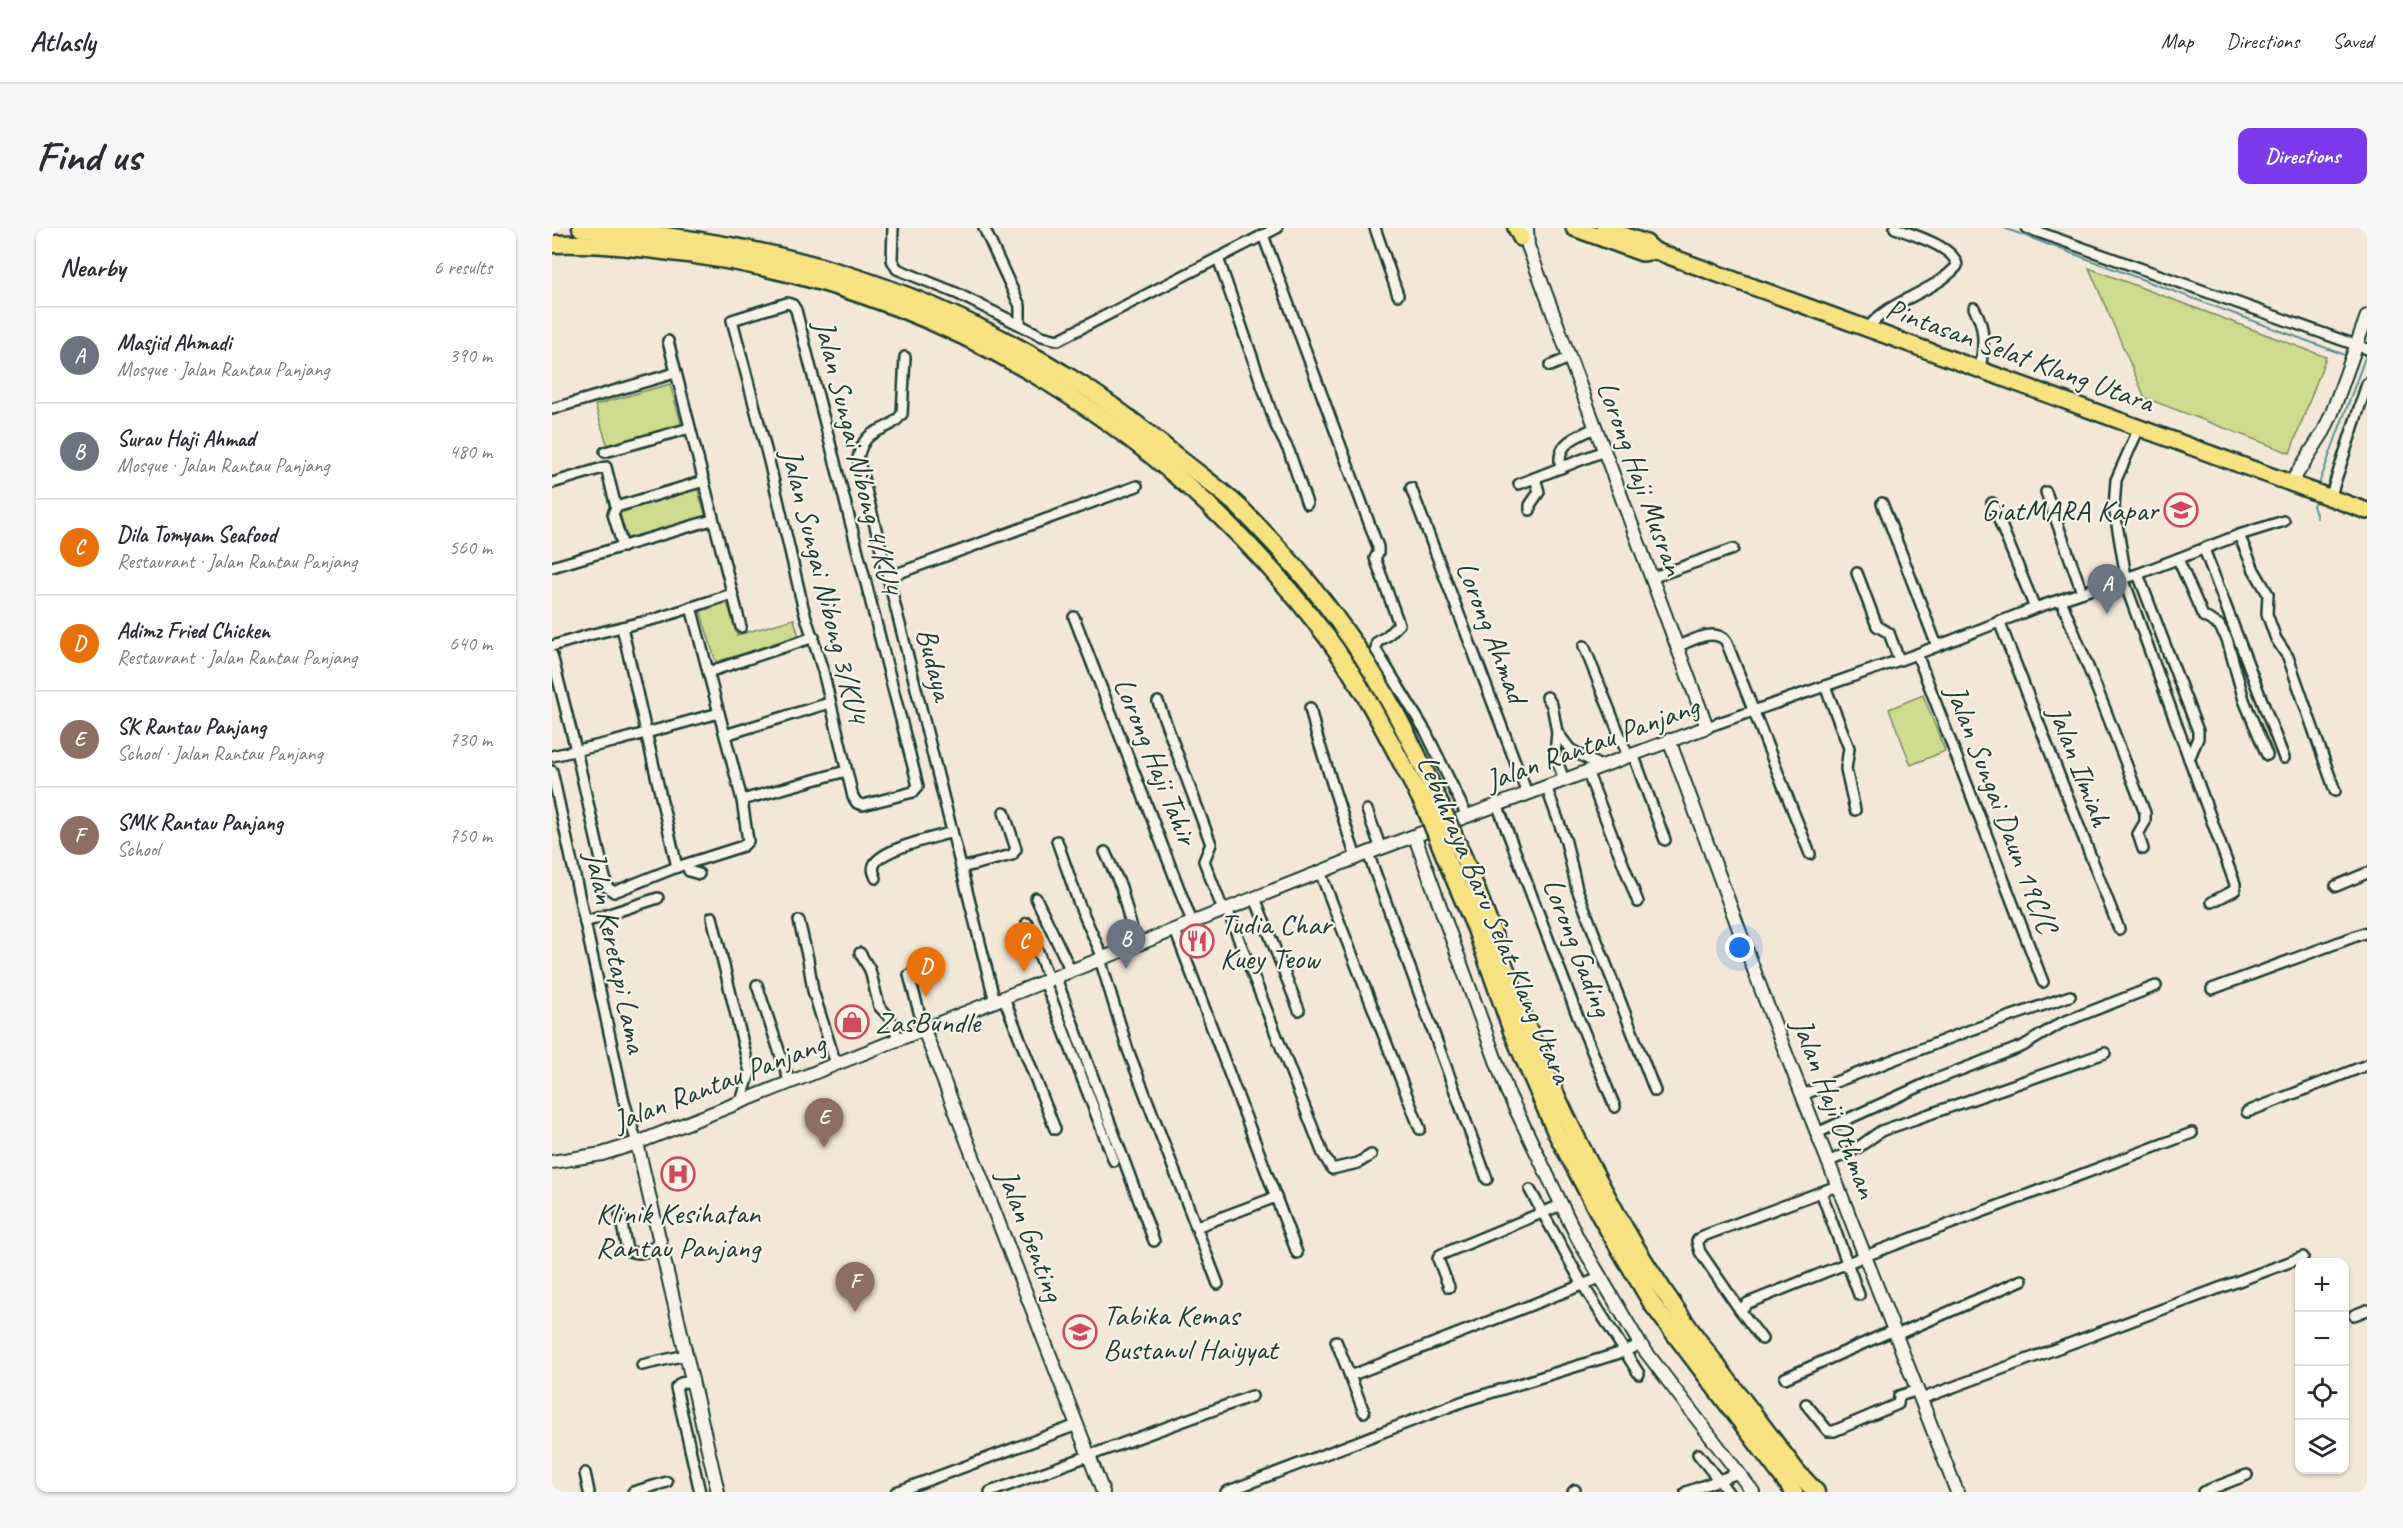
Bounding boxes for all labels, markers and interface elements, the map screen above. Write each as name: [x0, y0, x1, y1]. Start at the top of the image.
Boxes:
text: Atlasly: [30, 24, 95, 59]
text: Map: [2161, 28, 2193, 54]
text: Directions: [2226, 28, 2299, 54]
text: Saved: [2332, 28, 2373, 54]
button: Directions: [2238, 128, 2367, 184]
text: Find us: [36, 130, 141, 183]
text: Nearby: [60, 251, 125, 284]
text: 6 results: [433, 255, 492, 280]
street label: Pintasan Selat Klang Utara: [1881, 289, 2161, 422]
street label: Jalan Sungai Nibong 4/KU4: [805, 314, 911, 600]
text: Masjid Ahmadi: [117, 329, 231, 357]
text: A: [74, 343, 85, 368]
text: 390 m: [449, 343, 492, 368]
text: Mosque · Jalan Rantau Panjang: [117, 357, 329, 382]
street label: Lorong Haji Musran: [1588, 376, 1694, 582]
text: Surau Haji Ahmad: [117, 425, 255, 453]
text: B: [74, 439, 85, 464]
text: 480 m: [449, 439, 492, 464]
street label: Jalan Sungai Nibong 3/KU4: [772, 443, 878, 729]
text: Mosque · Jalan Rantau Panjang: [117, 453, 329, 478]
place label: GiatMARA Kapar: [1981, 491, 2160, 529]
school or university icon: GiatMARA Kapar: [2163, 492, 2199, 528]
text: Dila Tomyam Seafood: [117, 521, 276, 549]
text: C: [75, 535, 84, 560]
text: 560 m: [449, 535, 492, 560]
text: Restaurant · Jalan Rantau Panjang: [117, 549, 357, 574]
street label: Lorong Ahmad: [1448, 556, 1538, 712]
pin: A: [2088, 564, 2126, 614]
text: Adimz Fried Chicken: [117, 617, 270, 645]
street label: Budaya: [908, 624, 963, 707]
text: D: [74, 631, 85, 656]
text: 640 m: [449, 631, 492, 656]
text: Restaurant · Jalan Rantau Panjang: [117, 645, 357, 670]
street label: Lorong Haji Tahir: [1105, 672, 1208, 852]
street label: Jalan Sungai Daun 19C/C: [1937, 678, 2068, 941]
street label: Jalan Rantau Panjang: [1478, 686, 1706, 800]
street label: Jalan Ilmiah: [2039, 698, 2121, 833]
text: SK Rantau Panjang: [117, 713, 266, 741]
text: E: [74, 727, 85, 752]
text: 730 m: [449, 727, 492, 752]
text: School · Jalan Rantau Panjang: [117, 741, 323, 766]
street label: Lebuhraya Baru Selat Klang Utara: [1409, 749, 1582, 1091]
text: SMK Rantau Panjang: [117, 809, 283, 837]
text: F: [75, 823, 84, 848]
text: 750 m: [449, 823, 492, 848]
text: School: [117, 837, 160, 862]
street label: Jalan Keretapi Lama: [576, 846, 656, 1058]
street label: Lorong Gading: [1534, 873, 1622, 1024]
place label: Tudia Char Kuey Teow: [1220, 905, 1333, 977]
pin: B: [1106, 920, 1146, 969]
pin: C: [1004, 922, 1044, 972]
restaurant icon: Tudia Char Kuey Teow: [1179, 923, 1215, 959]
your location: [1725, 933, 1754, 962]
pin: D: [906, 948, 946, 997]
place label: ZasBundle: [875, 1003, 982, 1041]
shop icon: ZasBundle: [834, 1004, 870, 1040]
street label: Jalan Haji Othman: [1783, 1011, 1887, 1205]
street label: Jalan Rantau Panjang: [606, 1023, 833, 1141]
pin: E: [804, 1098, 844, 1148]
hospital icon: Klinik Kesihatan Rantau Panjang: [660, 1156, 696, 1192]
street label: Jalan Genting: [988, 1162, 1074, 1308]
place label: Klinik Kesihatan Rantau Panjang: [596, 1194, 763, 1266]
map controls: [2295, 1258, 2349, 1474]
button: +: [2295, 1258, 2349, 1312]
pin: F: [836, 1262, 874, 1312]
place label: Tabika Kemas Bustanul Haiyyat: [1103, 1296, 1280, 1368]
button: −: [2295, 1312, 2349, 1366]
school or university icon: Tabika Kemas Bustanul Haiyyat: [1062, 1314, 1098, 1350]
button: locate: [2295, 1366, 2349, 1420]
button: layers: [2295, 1420, 2349, 1474]

